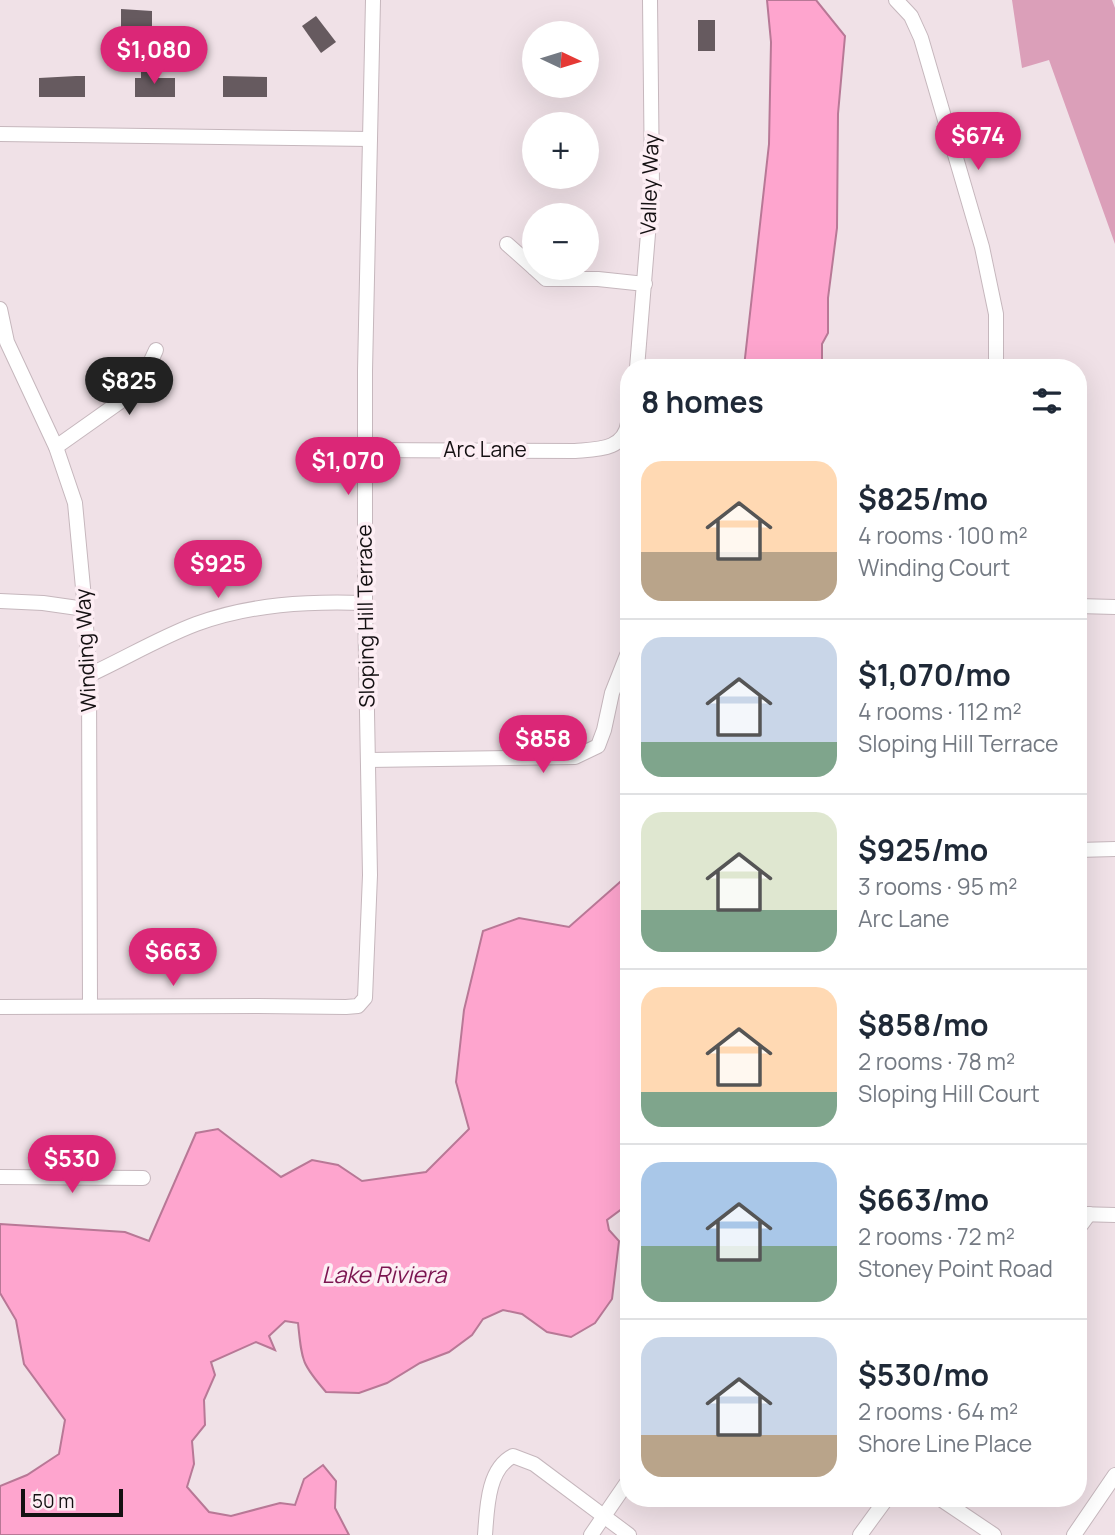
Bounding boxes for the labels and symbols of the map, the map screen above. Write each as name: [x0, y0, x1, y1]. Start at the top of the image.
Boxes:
north arrow: [522, 21, 598, 98]
pin: $1,080: [97, 27, 211, 86]
pin: $674: [937, 113, 1019, 172]
street label: Valley Way: [633, 133, 665, 235]
pin: $825: [88, 358, 170, 417]
street label: Arc Lane: [443, 435, 527, 463]
pin: $1,070: [291, 438, 405, 497]
street label: Sloping Hill Terrace: [349, 524, 381, 708]
pin: $925: [177, 540, 259, 600]
street label: Winding Way: [68, 587, 102, 713]
pin: $858: [502, 716, 584, 775]
pin: $663: [132, 928, 214, 988]
pin: $530: [31, 1136, 113, 1195]
water label: Lake Riviera: [322, 1258, 448, 1290]
scale bar: [21, 1486, 122, 1518]

